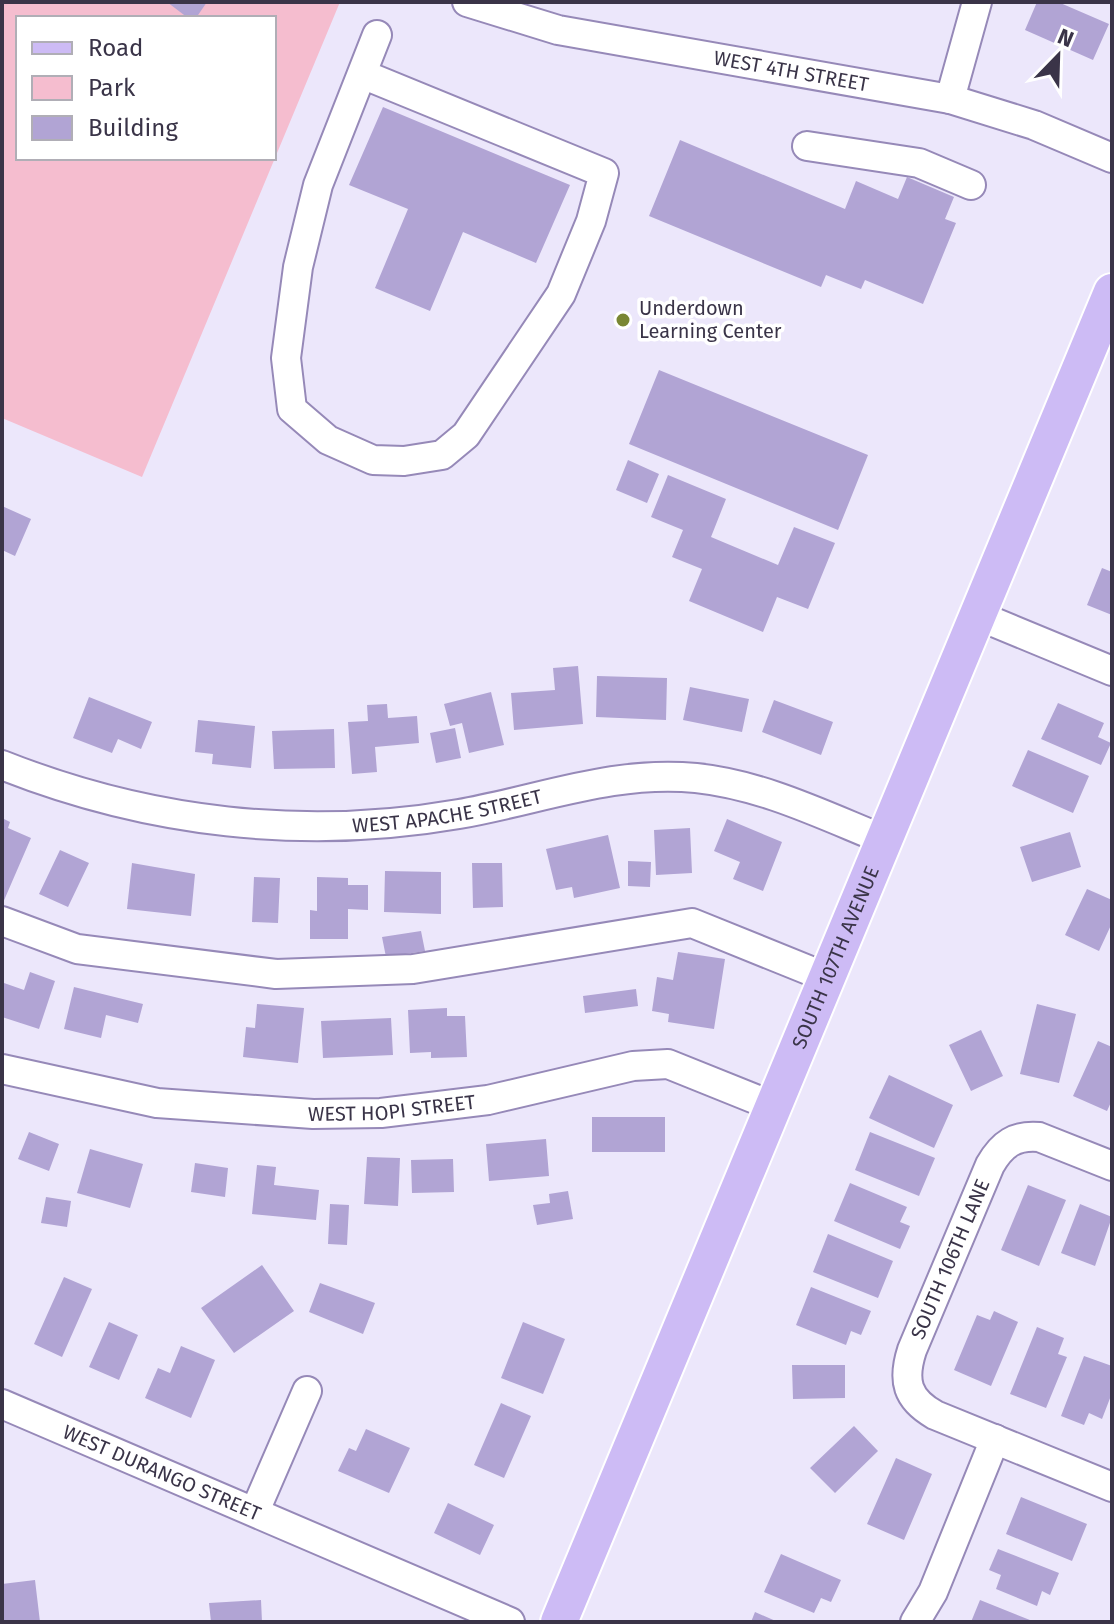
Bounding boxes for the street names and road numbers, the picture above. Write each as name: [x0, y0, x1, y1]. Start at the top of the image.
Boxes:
street label: WEST 4TH STREET: [712, 46, 871, 97]
street label: WEST APACHE STREET: [352, 784, 545, 838]
street label: SOUTH 107TH AVENUE: [787, 862, 884, 1052]
street label: WEST HOPI STREET: [308, 1090, 477, 1126]
street label: SOUTH 106TH LANE: [905, 1175, 995, 1343]
street label: WEST DURANGO STREET: [59, 1420, 265, 1526]

